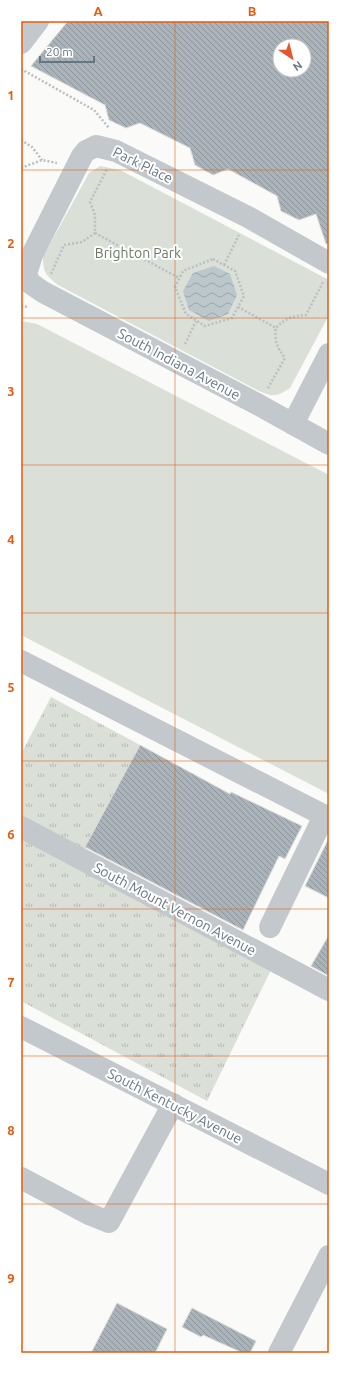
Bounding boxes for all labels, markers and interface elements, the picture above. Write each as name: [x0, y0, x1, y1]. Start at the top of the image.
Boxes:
text: A: [93, 4, 103, 18]
text: B: [248, 4, 257, 18]
scale bar: [40, 38, 94, 64]
north arrow: [272, 38, 312, 78]
text: 20 m: [46, 45, 73, 58]
text: N: [291, 59, 305, 73]
text: 1: [7, 88, 15, 102]
street label: Park Place: [111, 144, 175, 186]
text: 2: [7, 236, 15, 250]
park label: Brighton Park: [95, 245, 181, 261]
street label: South Indiana Avenue: [115, 325, 243, 403]
text: 3: [7, 384, 15, 398]
text: 4: [7, 532, 15, 546]
text: 5: [7, 680, 15, 694]
text: 6: [7, 827, 15, 841]
street label: South Mount Vernon Avenue: [91, 859, 259, 959]
text: 7: [7, 975, 15, 989]
street label: South Kentucky Avenue: [105, 1065, 245, 1147]
text: 8: [7, 1123, 15, 1137]
text: 9: [7, 1271, 15, 1285]

